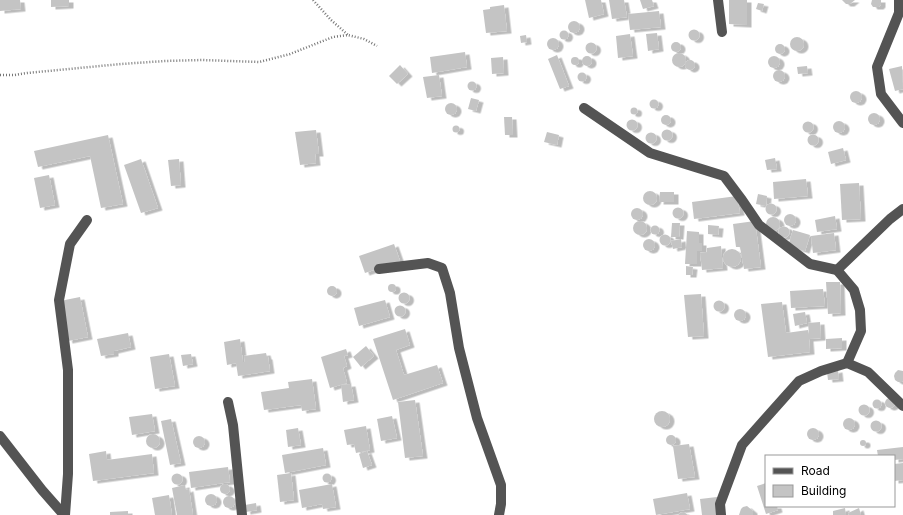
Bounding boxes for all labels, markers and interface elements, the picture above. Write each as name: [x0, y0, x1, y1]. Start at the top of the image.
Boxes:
legend: [765, 455, 895, 507]
text: Road: [801, 463, 830, 478]
text: Building: [801, 483, 846, 498]

